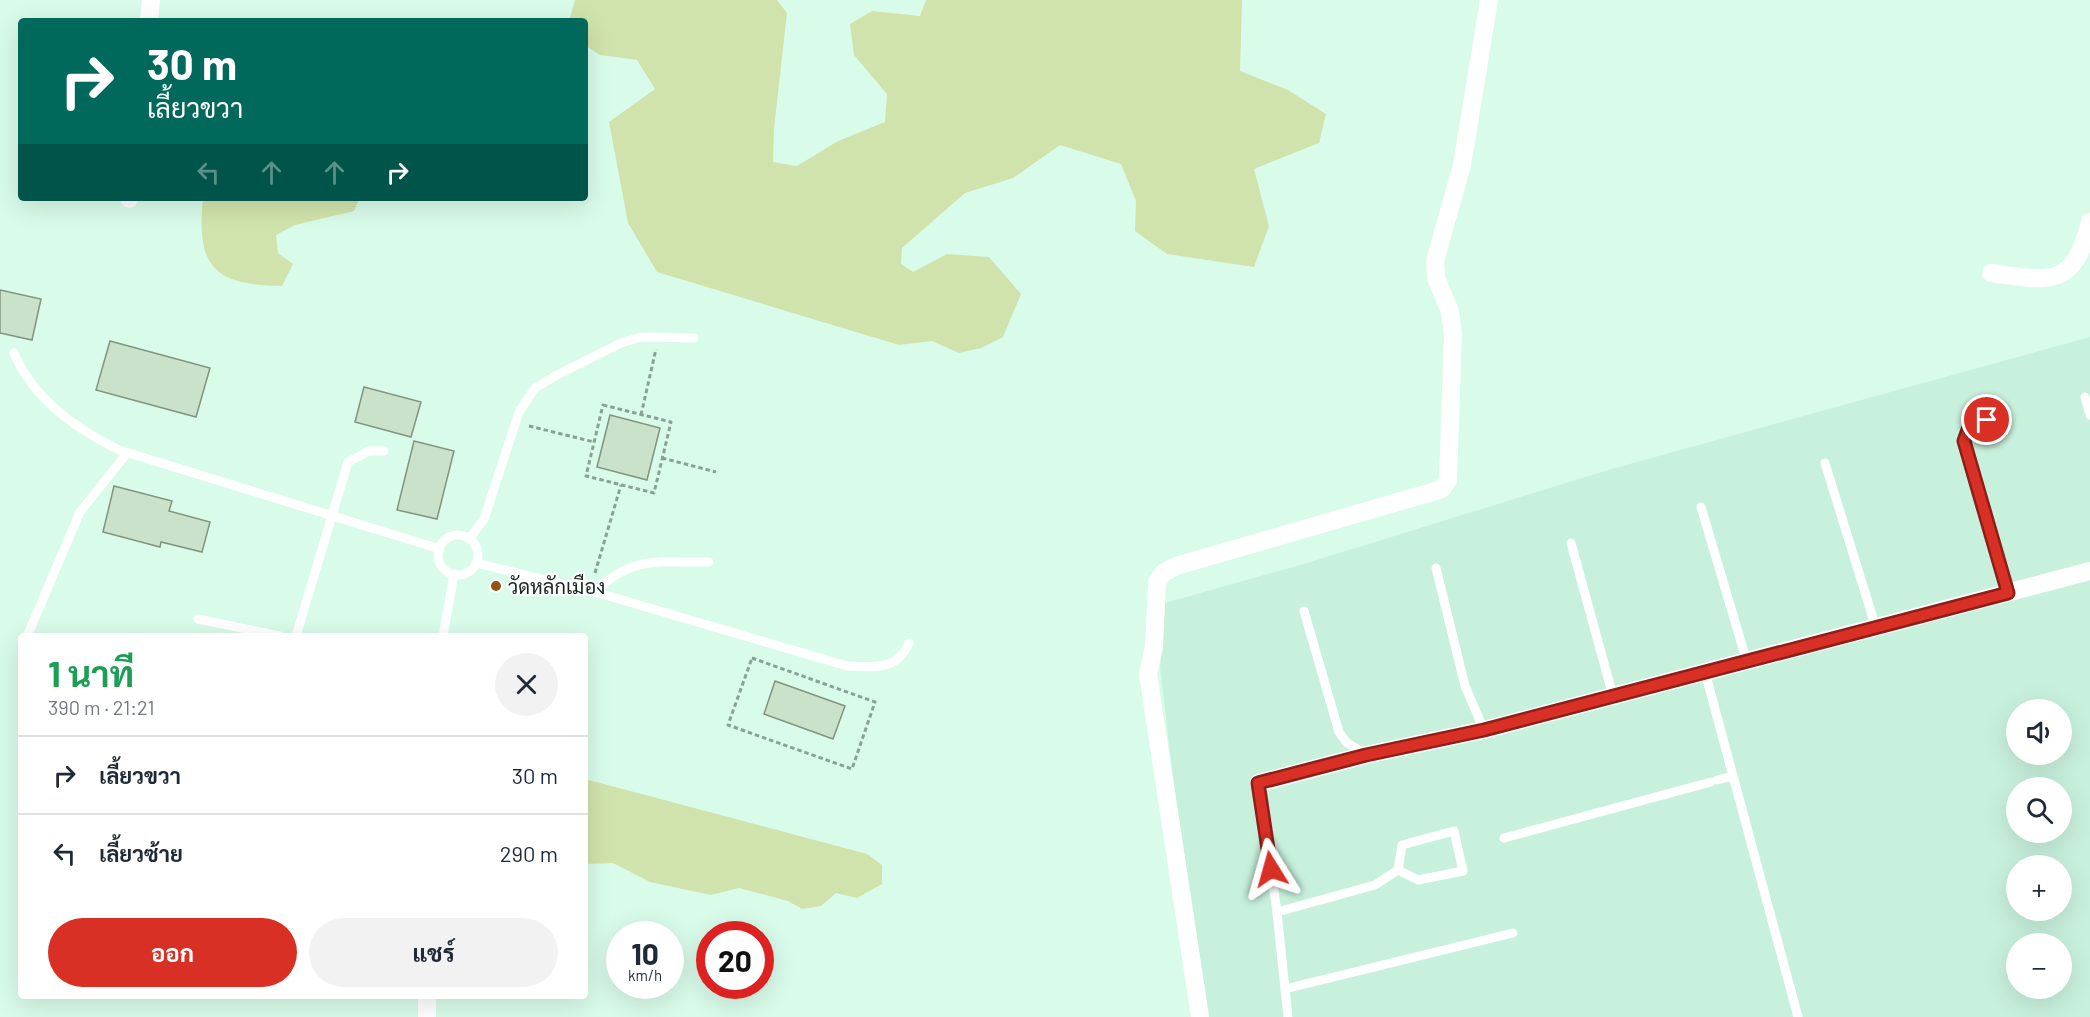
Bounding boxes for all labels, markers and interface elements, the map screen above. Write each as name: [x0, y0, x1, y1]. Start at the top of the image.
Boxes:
text: 30 m: [147, 38, 237, 88]
icon: right: [48, 42, 126, 120]
text: เลี้ยวขวา: [147, 91, 243, 123]
icon: left: [192, 156, 225, 189]
icon: ahead: [255, 156, 288, 189]
icon: ahead: [318, 156, 351, 189]
icon: right: [381, 156, 414, 189]
pin: [1961, 394, 2012, 445]
icon: arrive: [1970, 403, 2003, 436]
place label: วัดหลักเมือง: [508, 573, 605, 598]
marker: วัดหลักเมือง: [489, 579, 503, 593]
text: 1 นาที: [48, 651, 134, 694]
button: close: [495, 653, 558, 716]
text: 390 m · 21:21: [48, 695, 154, 719]
map controls: [2006, 699, 2072, 999]
button: sound: [2006, 699, 2072, 765]
icon: right: [48, 759, 81, 792]
text: เลี้ยวขวา: [99, 762, 181, 788]
text: 30 m: [512, 762, 558, 788]
button: search: [2006, 777, 2072, 843]
icon: left: [48, 837, 81, 870]
position arrow: [1239, 837, 1303, 901]
text: เลี้ยวซ้าย: [99, 840, 183, 866]
text: 290 m: [500, 840, 558, 866]
button: +: [2006, 855, 2072, 921]
button: ออก: [48, 918, 297, 987]
button: แชร์: [309, 918, 558, 987]
speed limit sign: 20: [696, 921, 774, 999]
button: −: [2006, 933, 2072, 999]
text: 10: [631, 935, 659, 971]
text: km/h: [628, 966, 662, 984]

